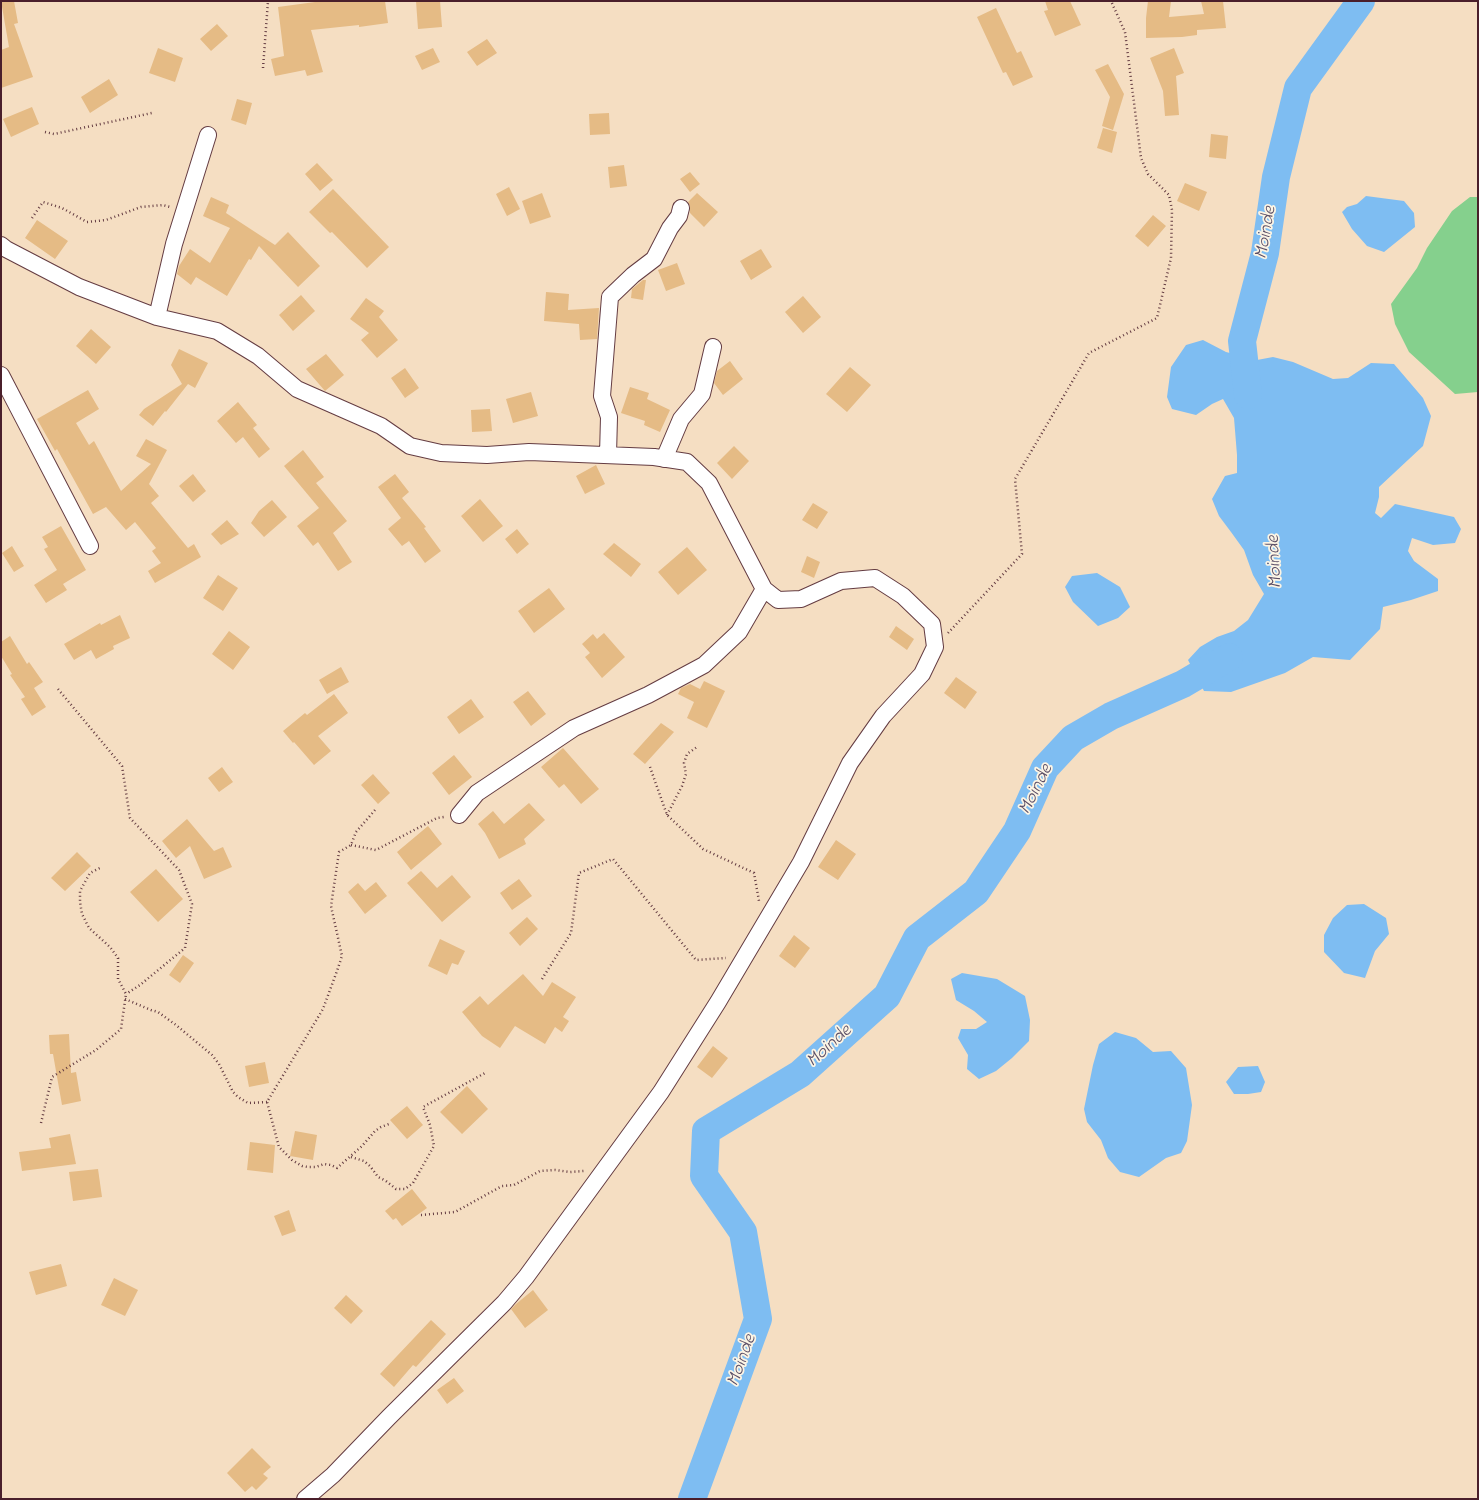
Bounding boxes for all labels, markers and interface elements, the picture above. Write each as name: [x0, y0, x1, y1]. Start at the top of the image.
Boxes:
water label: Moinde: [1251, 205, 1283, 261]
water label: Moinde: [1263, 535, 1289, 589]
water label: Moinde: [1015, 761, 1059, 819]
water label: Moinde: [803, 1021, 857, 1073]
water label: Moinde: [723, 1332, 763, 1390]

